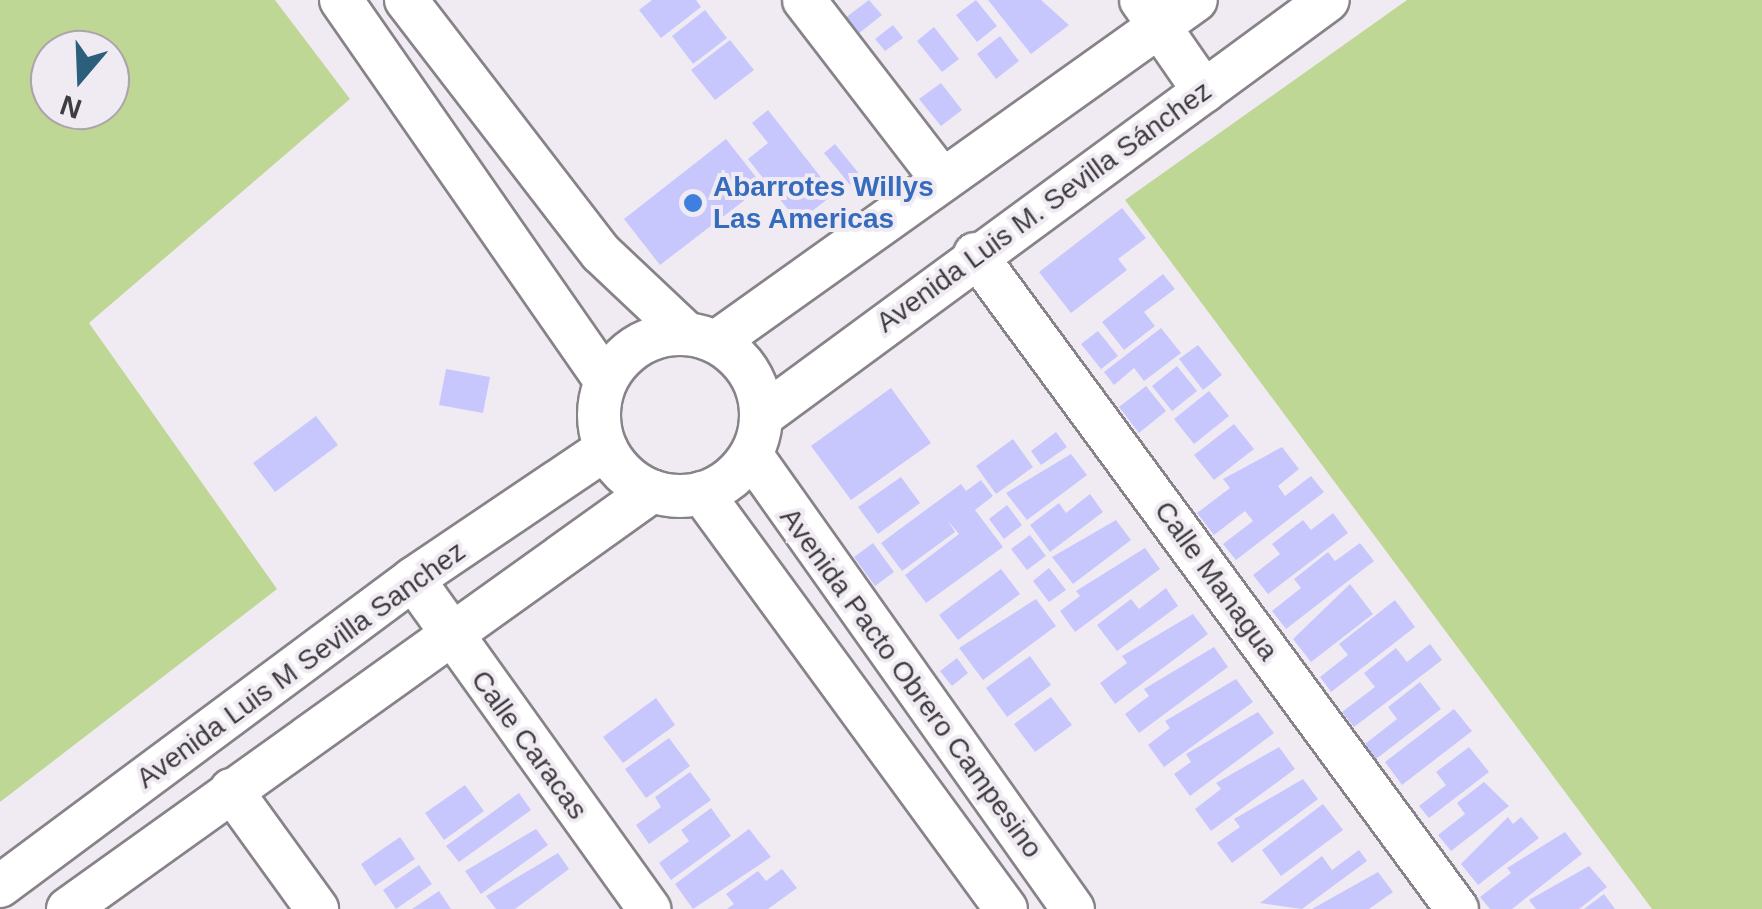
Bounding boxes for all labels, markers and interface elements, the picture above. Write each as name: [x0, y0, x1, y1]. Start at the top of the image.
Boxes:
north arrow: [30, 30, 130, 130]
street label: Avenida Luis M. Sevilla Sánchez: [870, 74, 1218, 340]
text: N: [56, 89, 85, 125]
place label: Abarrotes Willys Las Americas: [713, 170, 934, 236]
marker: Abarrotes Willys Las Americas: [682, 192, 704, 214]
street label: Calle Managua: [1147, 495, 1285, 667]
street label: Avenida Pacto Obrero Campesino: [773, 501, 1049, 865]
street label: Avenida Luis M Sevilla Sanchez: [130, 534, 472, 796]
street label: Calle Caracas: [464, 664, 594, 826]

